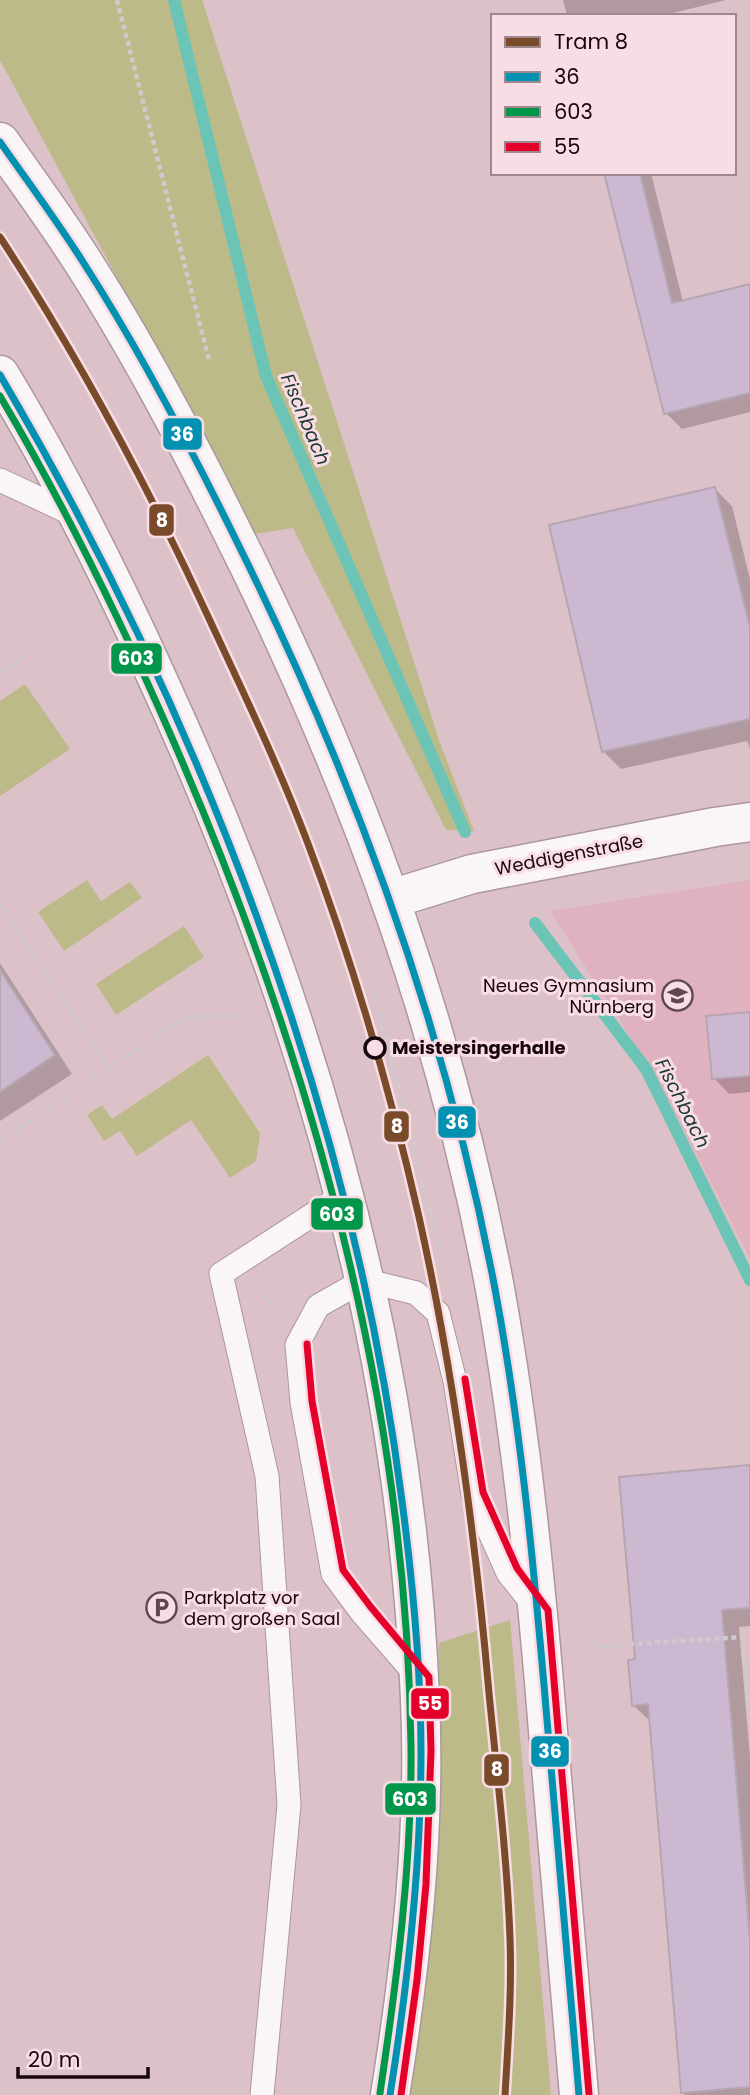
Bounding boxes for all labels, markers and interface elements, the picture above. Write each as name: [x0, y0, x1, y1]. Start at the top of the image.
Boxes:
legend: [491, 14, 736, 175]
text: Tram 8: [554, 27, 628, 56]
text: 36: [554, 62, 580, 91]
text: 603: [554, 97, 593, 126]
text: 55: [554, 132, 580, 161]
water label: Fischbach: [274, 369, 337, 469]
line badge: 36: [162, 417, 203, 451]
text: 36: [170, 421, 194, 448]
line badge: 8: [148, 503, 175, 537]
text: 8: [156, 507, 168, 534]
line badge: 603: [110, 642, 163, 675]
text: 603: [118, 645, 154, 672]
street label: Weddigenstraße: [493, 828, 645, 881]
place label: Neues Gymnasium Nürnberg: [483, 973, 654, 1019]
school or university icon: Neues Gymnasium Nürnberg: [660, 979, 694, 1013]
place label: Meistersingerhalle: [392, 1035, 566, 1060]
marker: Meistersingerhalle: [364, 1037, 386, 1059]
water label: Fischbach: [648, 1054, 717, 1153]
line badge: 36: [437, 1105, 477, 1139]
text: 36: [445, 1109, 469, 1136]
line badge: 8: [383, 1110, 410, 1143]
text: 8: [391, 1113, 403, 1140]
line badge: 603: [310, 1197, 364, 1231]
text: 603: [319, 1201, 355, 1228]
place label: Parkplatz vor dem großen Saal: [184, 1585, 340, 1631]
parking icon: Parkplatz vor dem großen Saal: [144, 1591, 178, 1625]
line badge: 55: [410, 1687, 450, 1720]
text: 55: [418, 1690, 442, 1717]
line badge: 36: [530, 1735, 570, 1768]
text: 36: [538, 1738, 562, 1765]
line badge: 8: [483, 1753, 510, 1787]
text: 8: [491, 1756, 503, 1783]
line badge: 603: [384, 1782, 437, 1816]
text: 603: [392, 1786, 428, 1813]
scale bar: [18, 2036, 147, 2080]
text: 20 m: [28, 2045, 81, 2074]

